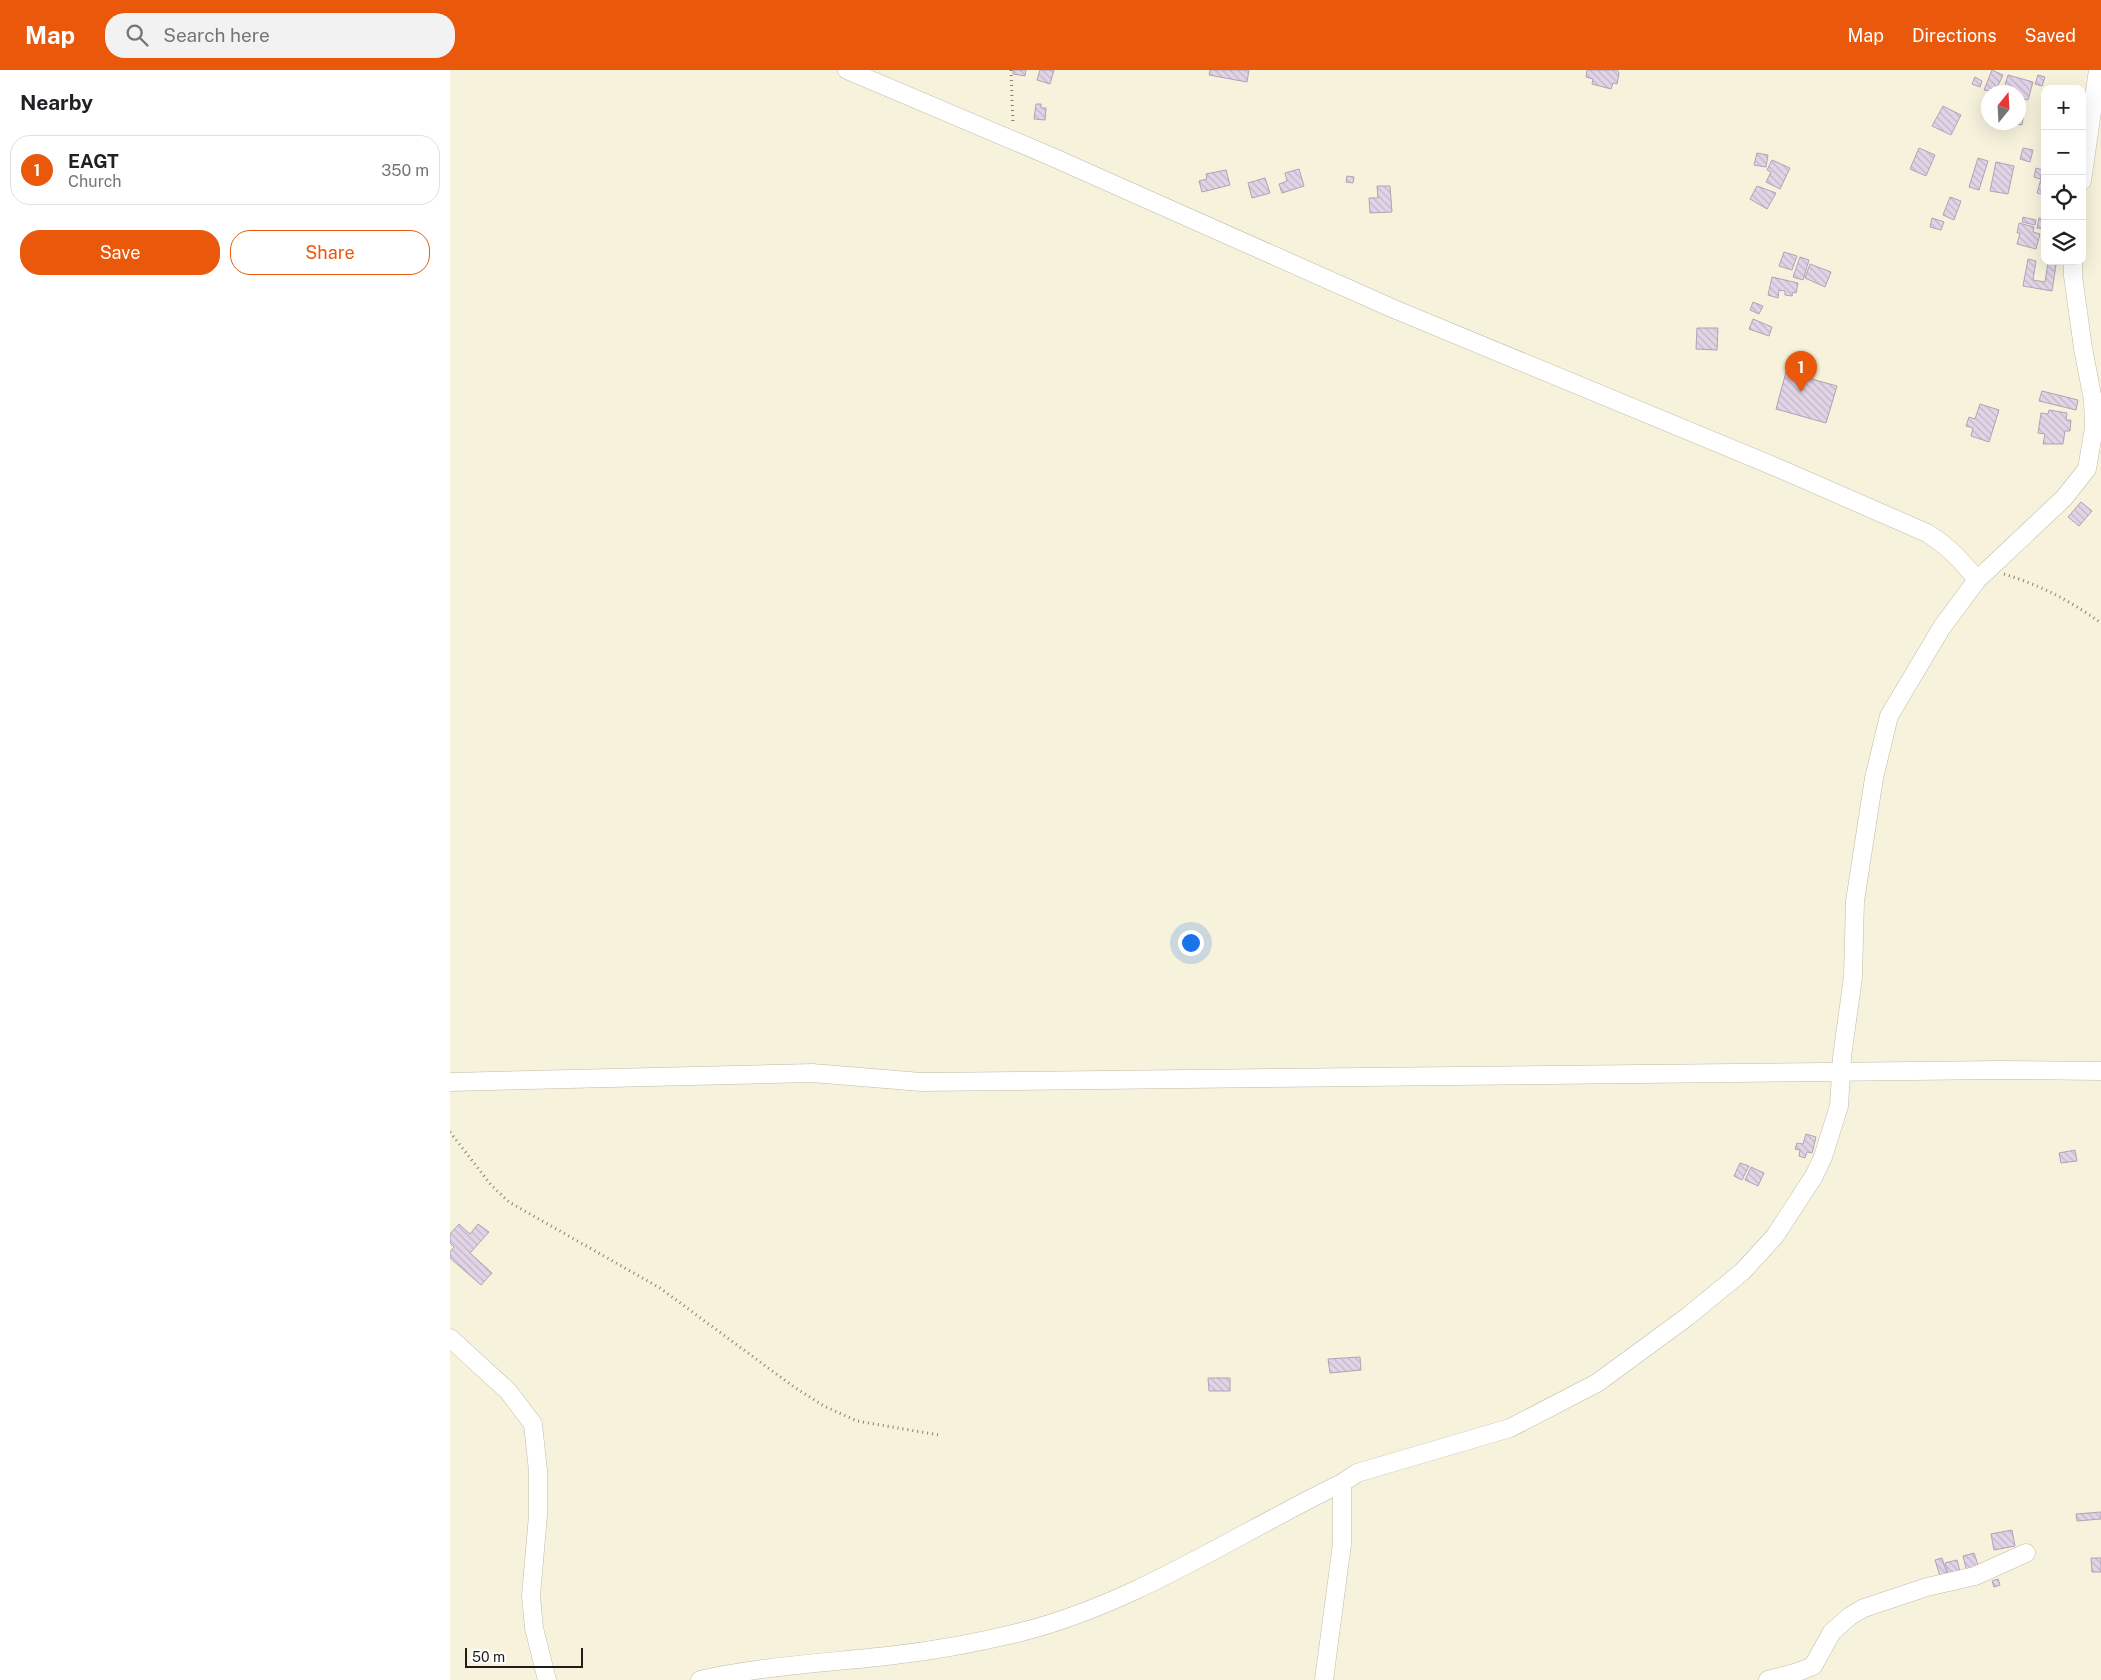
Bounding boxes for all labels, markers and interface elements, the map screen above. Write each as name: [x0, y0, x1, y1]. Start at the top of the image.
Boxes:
search box: [105, 13, 455, 58]
text: Map: [25, 21, 75, 49]
icon: search: [123, 21, 151, 49]
text: Search here: [163, 24, 270, 46]
text: Map: [1847, 25, 1884, 46]
text: Directions: [1912, 25, 1997, 46]
text: Saved: [2025, 25, 2076, 46]
north arrow: [1981, 85, 2026, 130]
map controls: [2041, 85, 2086, 265]
button: +: [2041, 85, 2086, 130]
text: Nearby: [20, 90, 93, 115]
button: −: [2041, 130, 2086, 175]
text: EAGT: [68, 150, 119, 172]
text: 1: [34, 161, 40, 180]
text: 350 m: [381, 161, 429, 180]
text: Church: [68, 172, 122, 191]
button: locate: [2041, 175, 2086, 220]
button: layers: [2041, 220, 2086, 265]
button: Save: [20, 230, 220, 275]
button: Share: [230, 230, 430, 275]
pin: 1: [1785, 351, 1817, 392]
your location: [1178, 930, 1204, 956]
scale bar: [465, 1645, 582, 1668]
text: 50 m: [472, 1649, 505, 1665]

